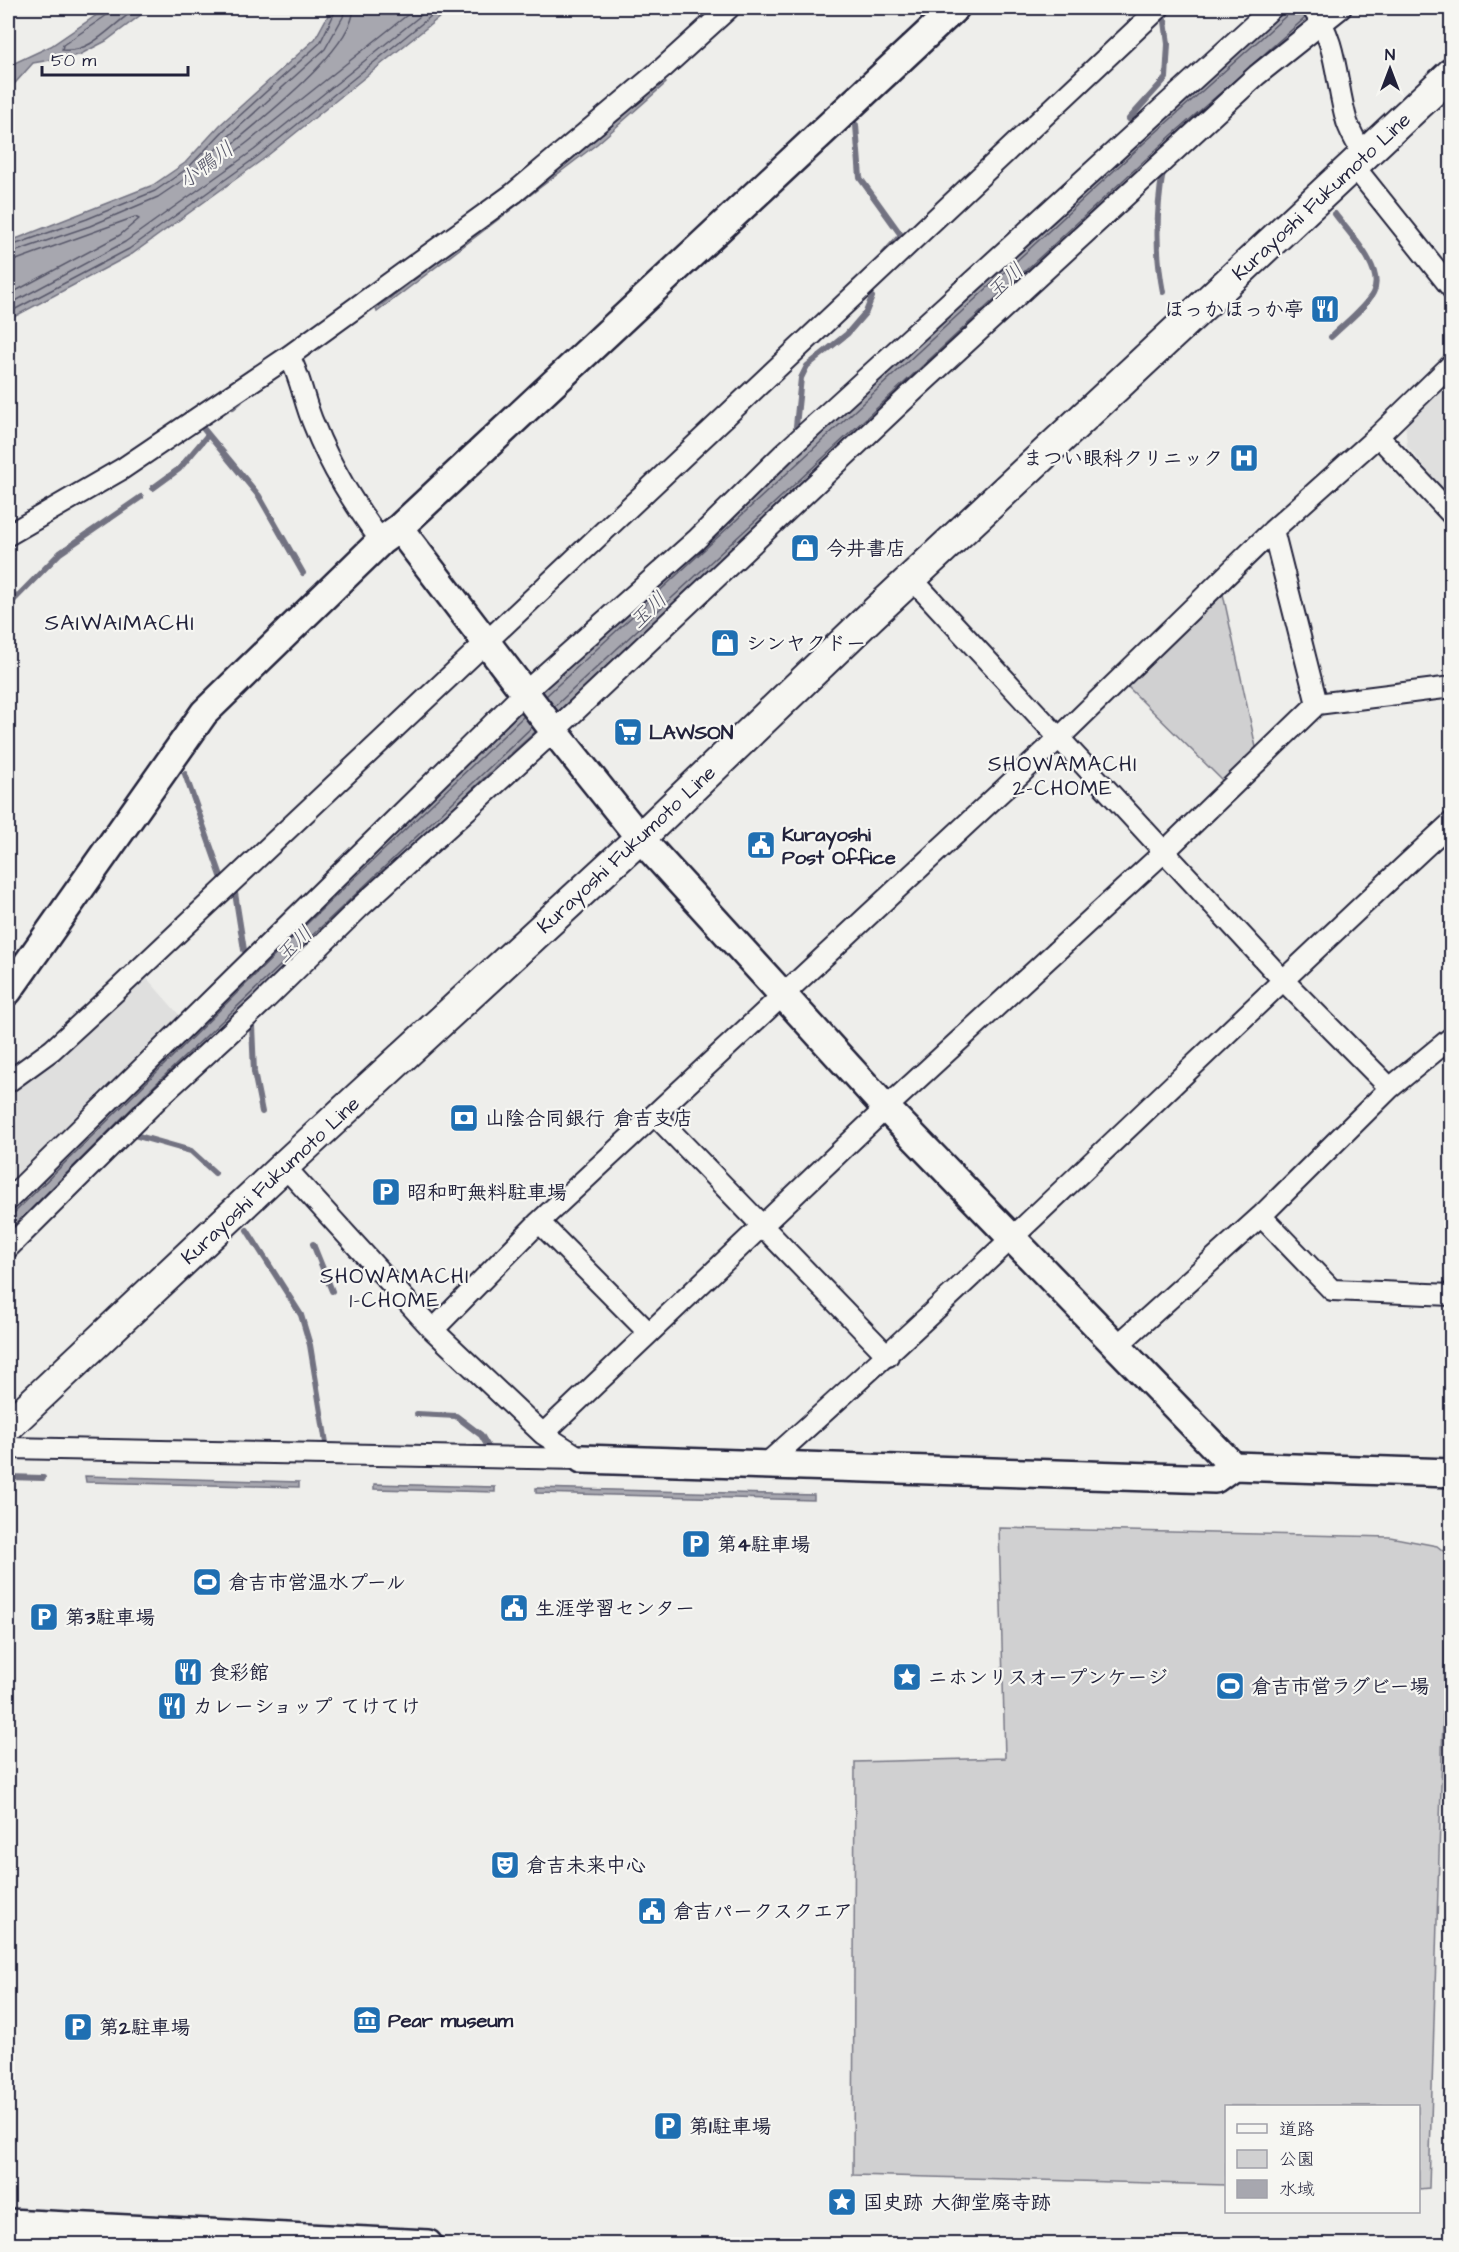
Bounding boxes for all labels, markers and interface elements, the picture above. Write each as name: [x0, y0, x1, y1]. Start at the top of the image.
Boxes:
scale bar: [42, 39, 188, 77]
north arrow: [1360, 39, 1420, 99]
text: N: [1385, 44, 1395, 66]
text: 50 m: [51, 48, 96, 73]
street label: Kurayoshi Fukumoto Line: [1226, 106, 1418, 288]
water label: 小鴨川: [172, 135, 240, 196]
water label: 玉川: [980, 256, 1031, 306]
restaurant icon: ほっかほっか亭: [1309, 293, 1341, 325]
place label: ほっかほっか亭: [1164, 296, 1304, 324]
hospital icon: まつい眼科クリニック: [1228, 442, 1260, 474]
place label: まつい眼科クリニック: [1023, 445, 1223, 473]
shop icon: 今井書店: [789, 532, 821, 564]
place label: 今井書店: [826, 535, 906, 563]
water label: 玉川: [623, 585, 674, 635]
district label: SAIWAIMACHI: [45, 608, 195, 639]
shop icon: シンヤクドー: [709, 627, 741, 659]
place label: シンヤクドー: [746, 630, 866, 658]
supermarket icon: LAWSON: [612, 716, 644, 748]
place label: LAWSON: [649, 719, 734, 747]
district label: SHOWAMACHI 2-CHOME: [988, 750, 1138, 803]
street label: Kurayoshi Fukumoto Line: [531, 759, 723, 941]
place label: Kurayoshi Post Office: [782, 821, 896, 872]
public building icon: Kurayoshi Post Office: [745, 829, 777, 861]
water label: 玉川: [269, 919, 319, 969]
street label: Kurayoshi Fukumoto Line: [175, 1090, 367, 1272]
bank icon: 山陰合同銀行 倉吉支店: [448, 1102, 480, 1134]
place label: 山陰合同銀行 倉吉支店: [485, 1105, 693, 1133]
parking icon: 昭和町無料駐車場: [370, 1176, 402, 1208]
place label: 昭和町無料駐車場: [407, 1179, 567, 1207]
district label: SHOWAMACHI 1-CHOME: [320, 1262, 470, 1315]
parking icon: 第4駐車場: [680, 1528, 712, 1560]
place label: 第4駐車場: [717, 1531, 811, 1559]
sports icon: 倉吉市営温水プール: [191, 1566, 223, 1598]
place label: 倉吉市営温水プール: [228, 1569, 406, 1597]
public building icon: 生涯学習センター: [498, 1592, 530, 1624]
place label: 生涯学習センター: [535, 1595, 695, 1623]
parking icon: 第3駐車場: [28, 1601, 60, 1633]
place label: 第3駐車場: [65, 1604, 155, 1632]
restaurant icon: 食彩館: [172, 1656, 204, 1688]
place label: 食彩館: [209, 1659, 269, 1687]
place icon: ニホンリスオープンケージ: [891, 1661, 923, 1693]
place label: ニホンリスオープンケージ: [928, 1664, 1168, 1692]
sports icon: 倉吉市営ラグビー場: [1214, 1670, 1246, 1702]
place label: 倉吉市営ラグビー場: [1251, 1673, 1429, 1701]
restaurant icon: カレーショップ てけてけ: [156, 1690, 188, 1722]
place label: カレーショップ てけてけ: [193, 1693, 421, 1721]
theatre icon: 倉吉未来中心: [489, 1849, 521, 1881]
place label: 倉吉未来中心: [526, 1852, 646, 1880]
public building icon: 倉吉パークスクエア: [636, 1895, 668, 1927]
place label: 倉吉パークスクエア: [673, 1898, 853, 1926]
museum icon: Pear museum: [351, 2004, 383, 2036]
place label: Pear museum: [388, 2007, 514, 2035]
parking icon: 第2駐車場: [62, 2011, 94, 2043]
place label: 第2駐車場: [99, 2014, 190, 2042]
legend: [1225, 2105, 1420, 2213]
parking icon: 第1駐車場: [652, 2110, 684, 2142]
place label: 第1駐車場: [689, 2113, 772, 2141]
text: 道路: [1279, 2117, 1315, 2142]
text: 公園: [1279, 2147, 1315, 2172]
text: 水域: [1279, 2177, 1315, 2202]
place icon: 国史跡 大御堂廃寺跡: [826, 2186, 858, 2218]
place label: 国史跡 大御堂廃寺跡: [863, 2189, 1051, 2217]

